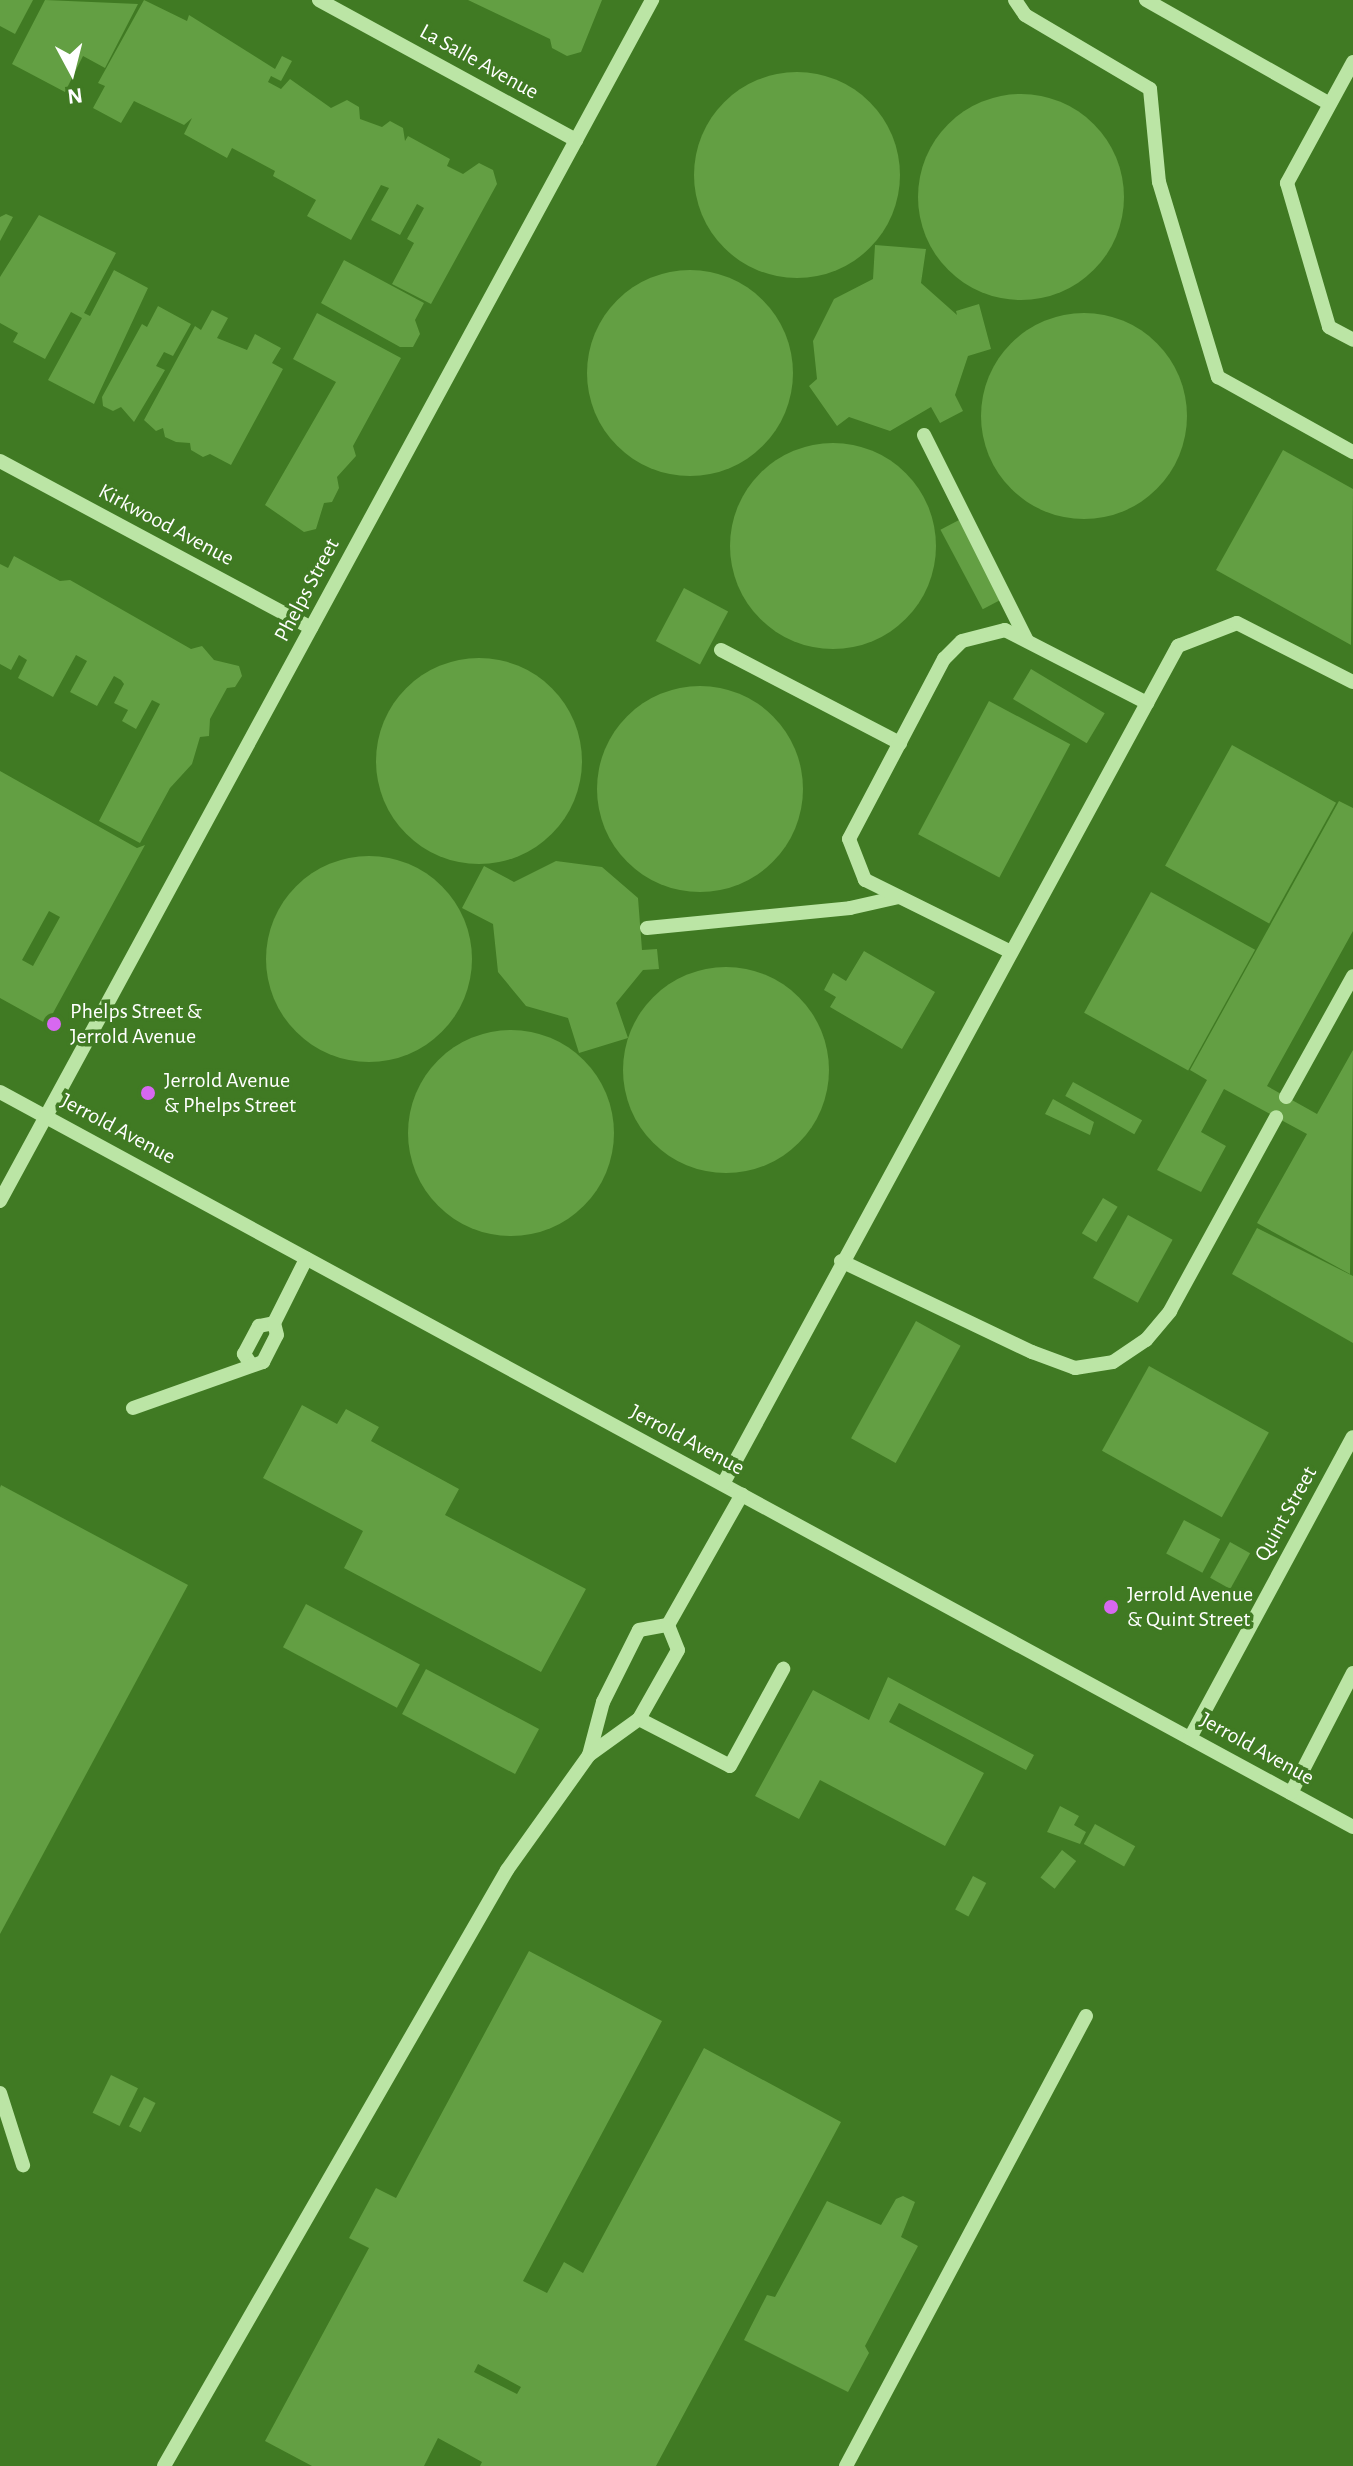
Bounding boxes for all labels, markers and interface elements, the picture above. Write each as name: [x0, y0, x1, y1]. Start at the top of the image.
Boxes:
street label: La Salle Avenue: [415, 19, 543, 105]
north arrow: [32, 32, 112, 112]
text: N: [66, 84, 84, 108]
street label: Kirkwood Avenue: [94, 478, 238, 572]
street label: Phelps Street: [269, 534, 345, 646]
place label: Phelps Street & Jerrold Avenue: [70, 998, 202, 1050]
marker: Phelps Street & Jerrold Avenue: [45, 1015, 63, 1033]
place label: Jerrold Avenue & Phelps Street: [164, 1067, 296, 1118]
marker: Jerrold Avenue & Phelps Street: [139, 1084, 157, 1102]
street label: Jerrold Avenue: [56, 1088, 180, 1170]
street label: Jerrold Avenue: [625, 1399, 749, 1481]
street label: Quint Street: [1249, 1462, 1323, 1566]
place label: Jerrold Avenue & Quint Street: [1127, 1581, 1253, 1632]
marker: Jerrold Avenue & Quint Street: [1102, 1598, 1120, 1616]
street label: Jerrold Avenue: [1195, 1707, 1319, 1791]

